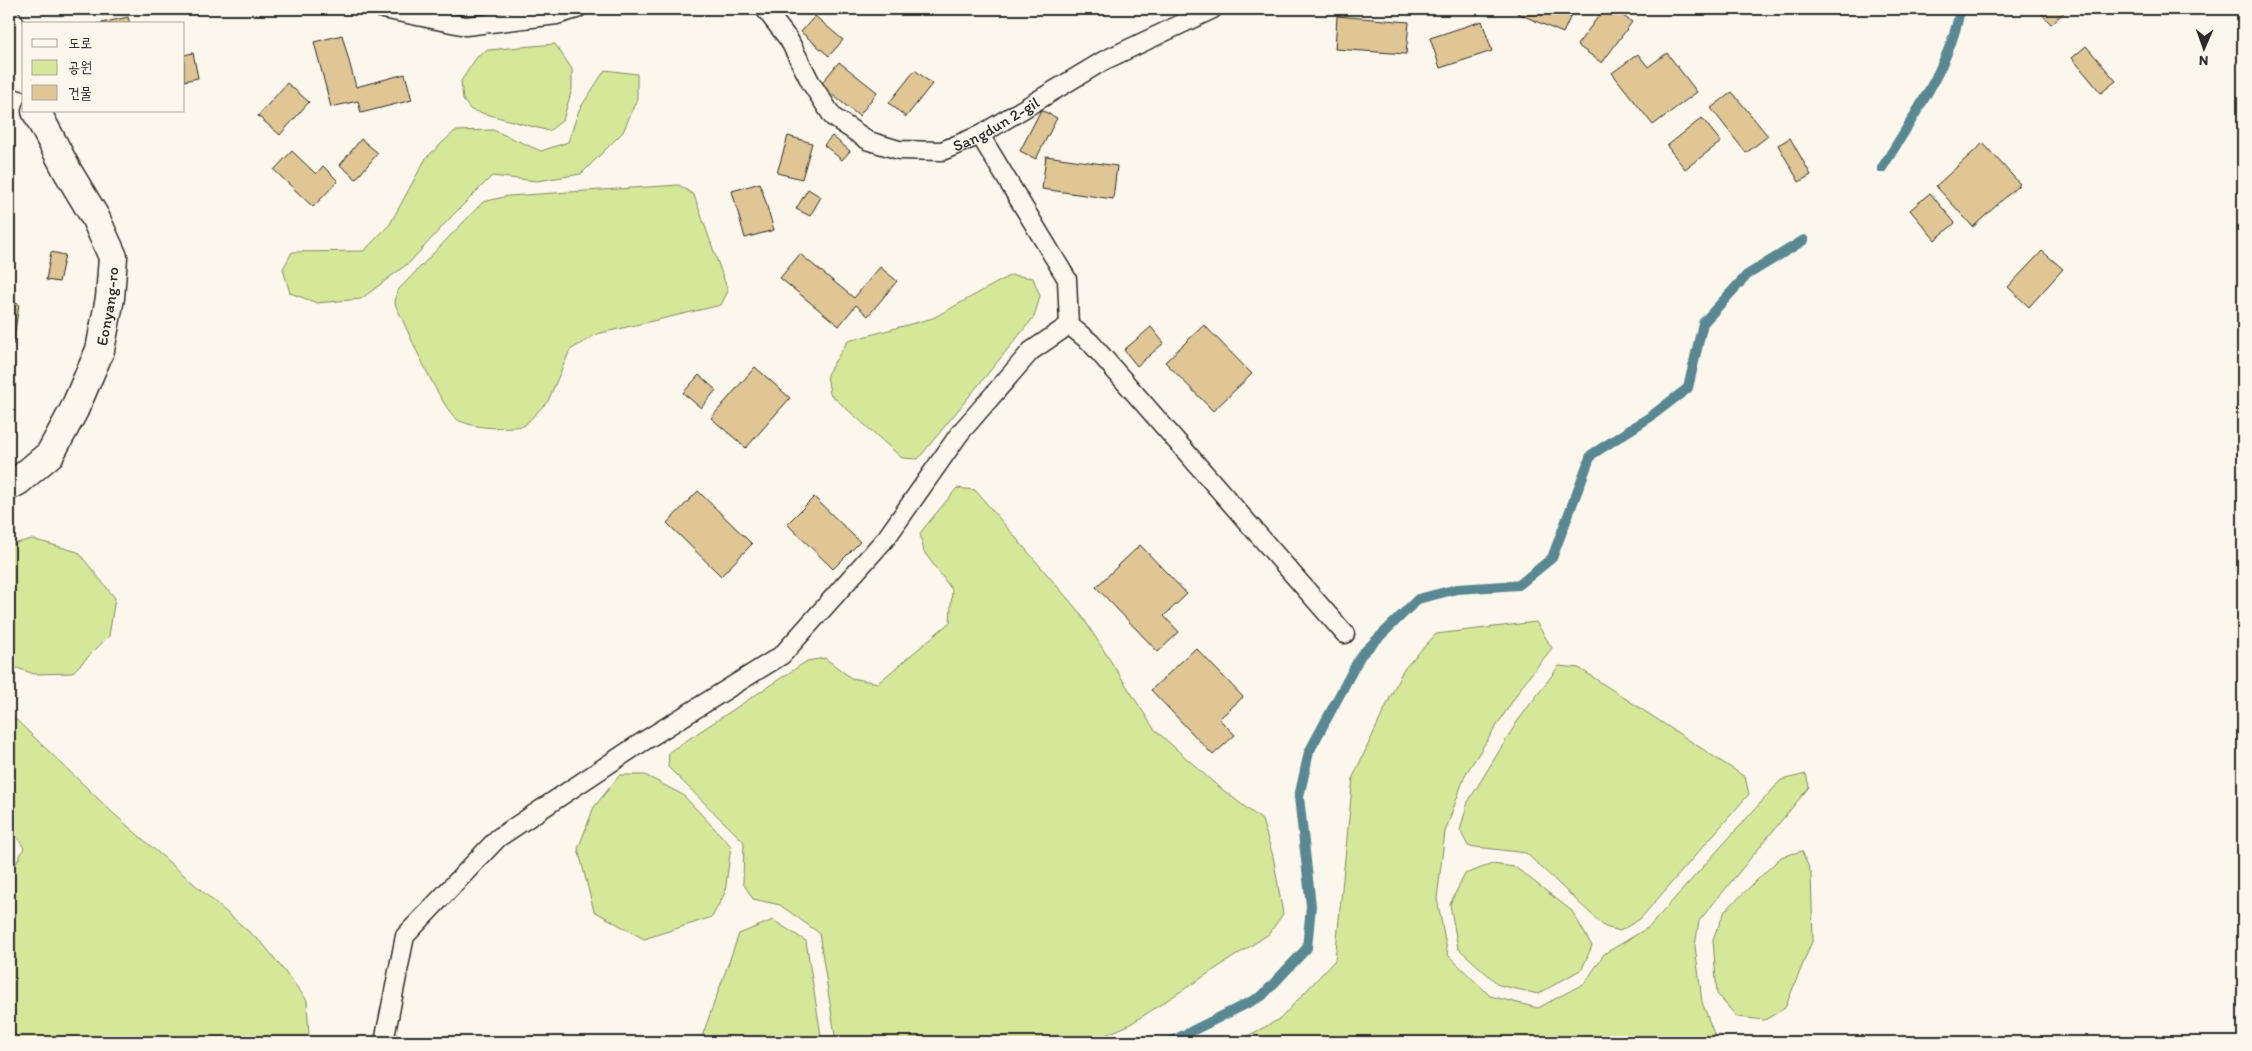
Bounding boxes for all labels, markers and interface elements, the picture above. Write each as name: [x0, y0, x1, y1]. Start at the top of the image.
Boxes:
legend: [22, 22, 185, 112]
north arrow: [2180, 22, 2230, 72]
text: 도로: [68, 34, 92, 52]
text: N: [2199, 52, 2209, 69]
text: 공원: [68, 58, 92, 76]
text: 건물: [68, 84, 92, 102]
street label: Sangdun 2-gil: [950, 92, 1043, 155]
street label: Eonyang-ro: [92, 266, 122, 347]

